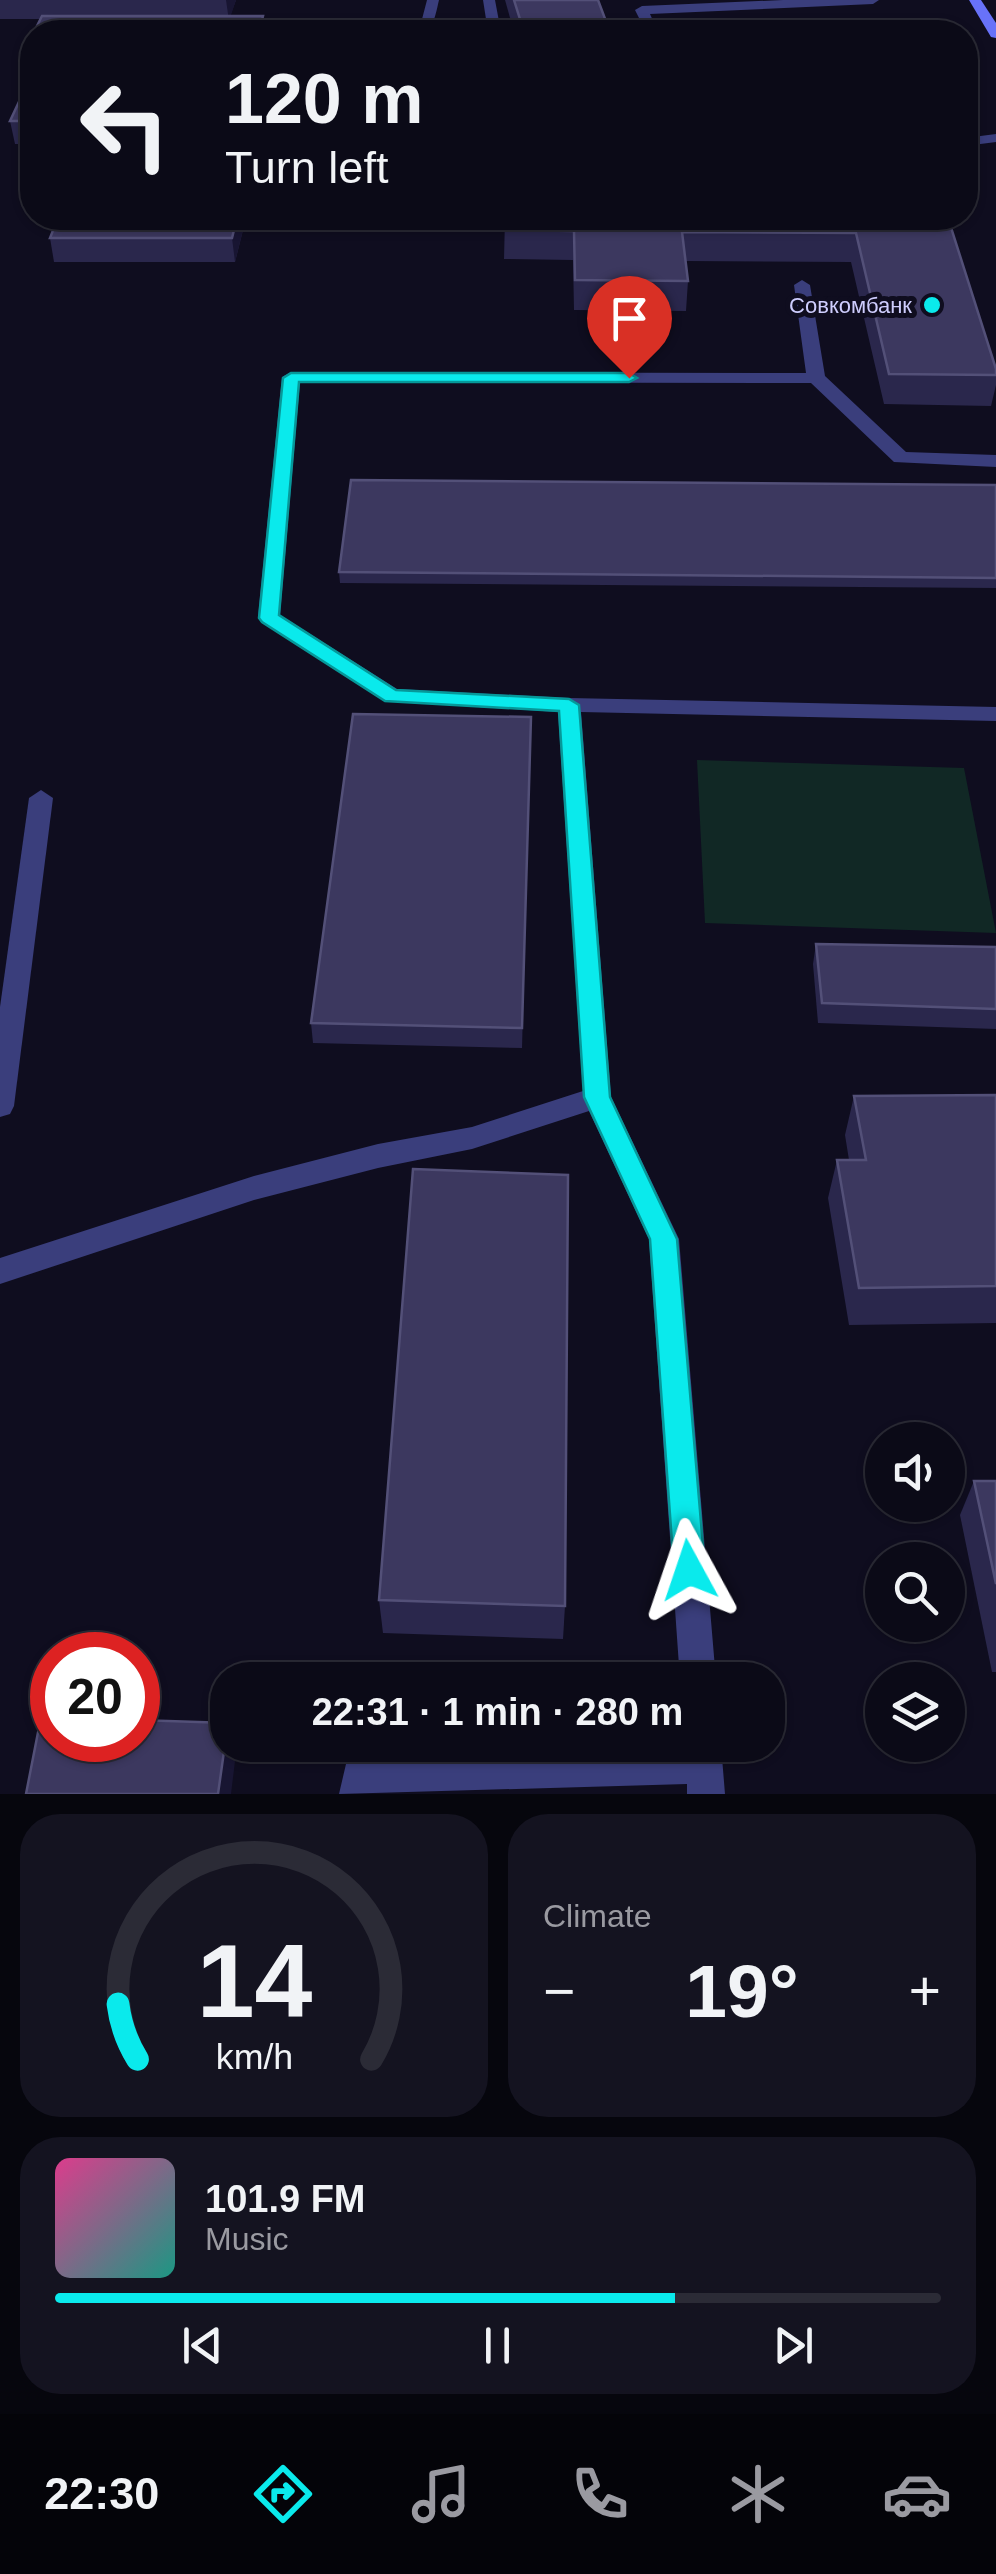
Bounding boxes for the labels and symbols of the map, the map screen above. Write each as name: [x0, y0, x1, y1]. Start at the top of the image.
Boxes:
pin: [587, 276, 672, 379]
place label: Совкомбанк: [789, 293, 912, 318]
marker: Совкомбанк: [921, 294, 943, 316]
position arrow: [637, 1518, 741, 1622]
speed limit sign: 20: [30, 1632, 160, 1762]

